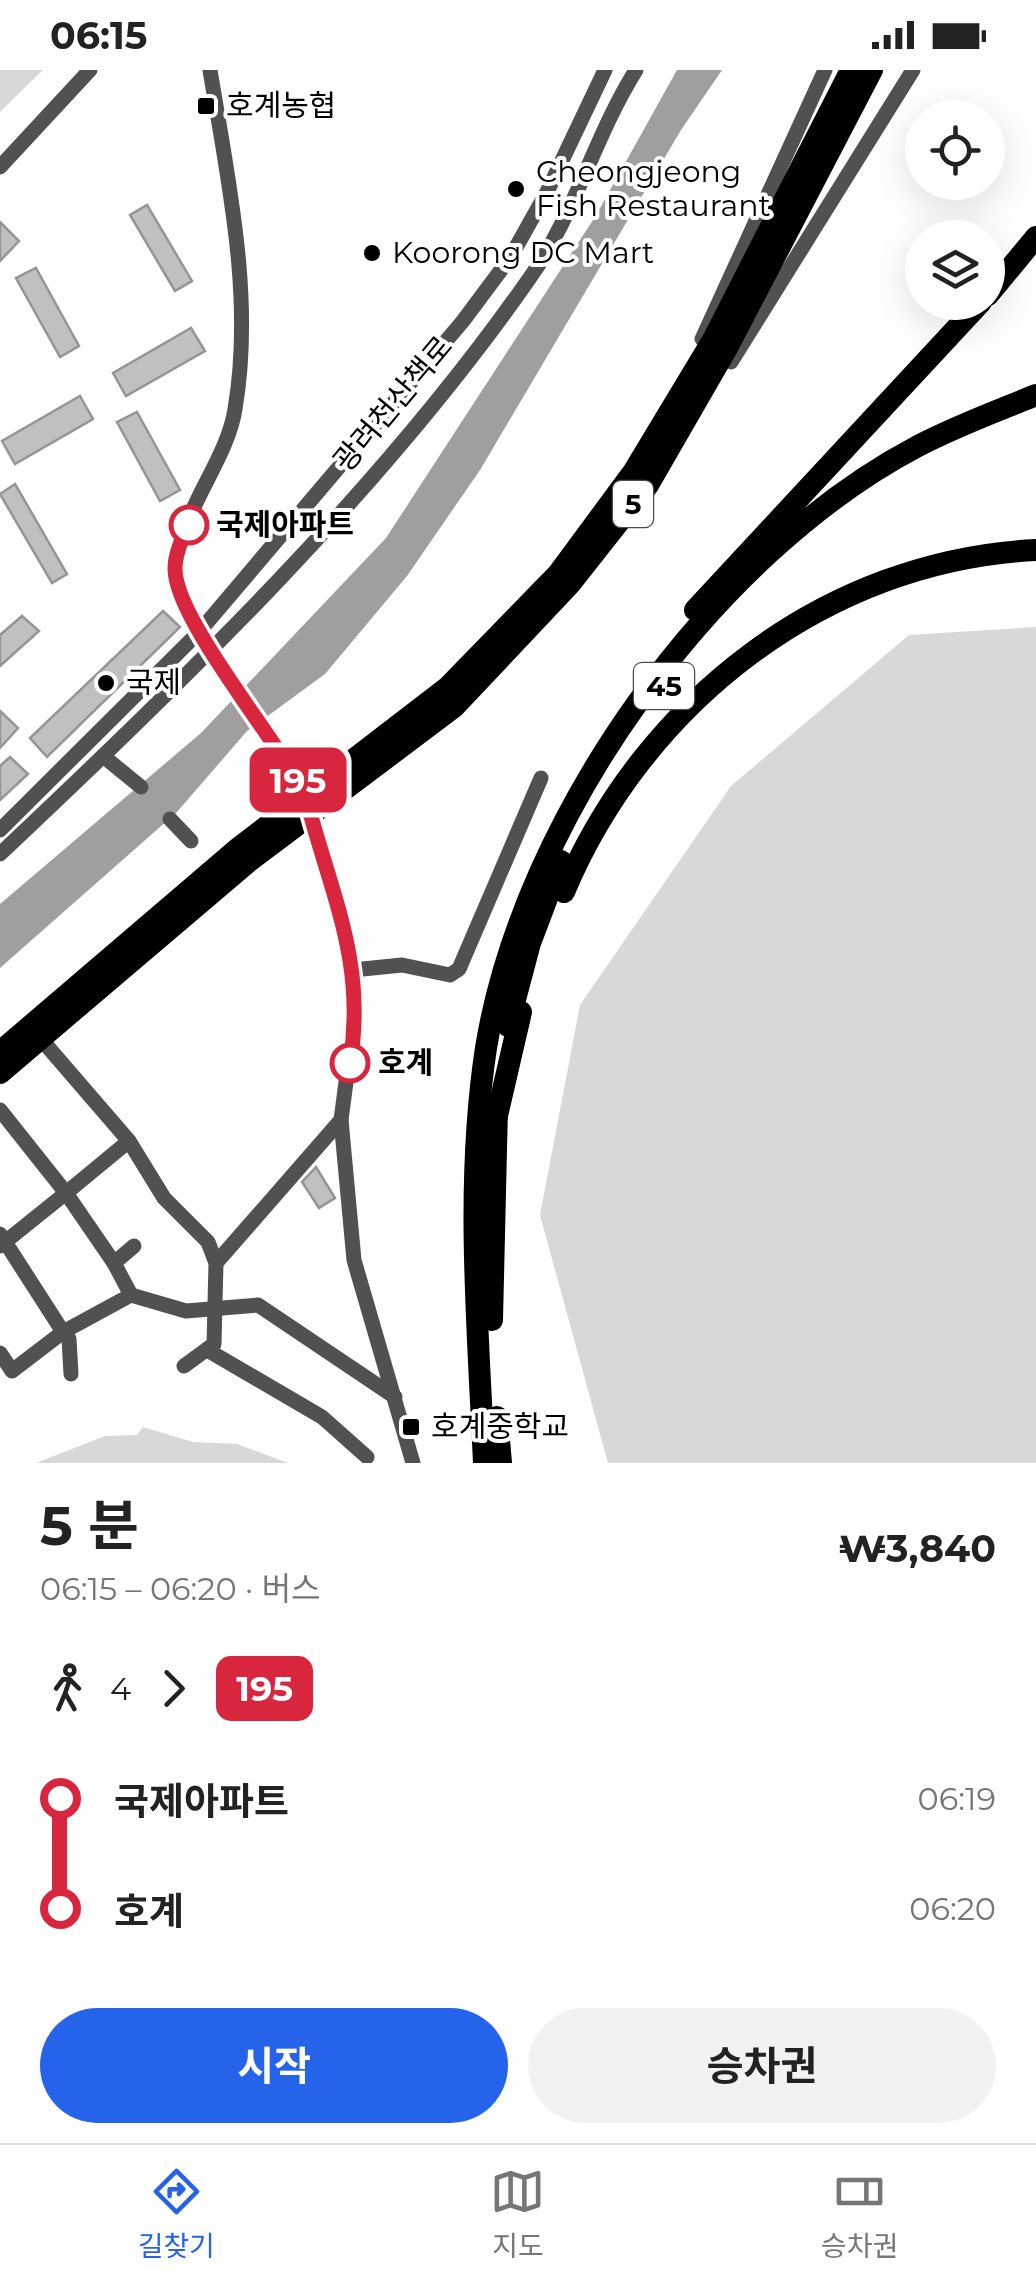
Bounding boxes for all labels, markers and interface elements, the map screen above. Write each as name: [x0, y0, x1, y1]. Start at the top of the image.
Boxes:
text: 06:15: [50, 12, 147, 59]
place label: 호계농협: [226, 87, 336, 124]
marker: 호계농협: [195, 95, 217, 117]
map controls: [905, 100, 1005, 320]
button: locate: [905, 100, 1005, 200]
place label: Cheongjeong Fish Restaurant: [536, 153, 771, 224]
marker: Cheongjeong Fish Restaurant: [505, 178, 527, 200]
button: layers: [905, 220, 1005, 320]
place label: Koorong DC Mart: [392, 234, 654, 271]
marker: Koorong DC Mart: [361, 242, 383, 264]
street label: 광려천산책로: [325, 328, 460, 479]
road number: 5: [613, 481, 653, 527]
marker: 국제아파트: [170, 506, 208, 544]
place label: 국제아파트: [216, 506, 354, 543]
road number: 45: [634, 663, 694, 709]
place label: 국제: [126, 664, 181, 701]
marker: 국제: [95, 672, 117, 694]
line badge: 195: [240, 748, 356, 812]
text: 195: [270, 759, 326, 802]
marker: 호계: [331, 1044, 369, 1082]
place label: 호계: [378, 1044, 433, 1081]
place label: 호계중학교: [431, 1408, 569, 1445]
marker: 호계중학교: [400, 1416, 422, 1438]
text: 5 분: [40, 1492, 139, 1559]
text: ₩3,840: [839, 1525, 996, 1572]
text: 06:15 – 06:20 · 버스: [40, 1569, 320, 1608]
icon: walk: [40, 1661, 95, 1716]
icon: forward: [146, 1661, 201, 1716]
text: 195: [236, 1667, 293, 1710]
text: 4: [110, 1669, 131, 1708]
text: 국제아파트: [114, 1778, 289, 1825]
text: 06:19: [918, 1779, 996, 1818]
text: 호계: [114, 1888, 184, 1935]
text: 06:20: [909, 1889, 996, 1928]
button: 시작: [40, 2008, 508, 2123]
button: 승차권: [528, 2008, 996, 2123]
tab: 길찾기: [138, 2164, 215, 2264]
tab: 지도: [490, 2164, 545, 2264]
tab: 승차권: [821, 2164, 898, 2264]

